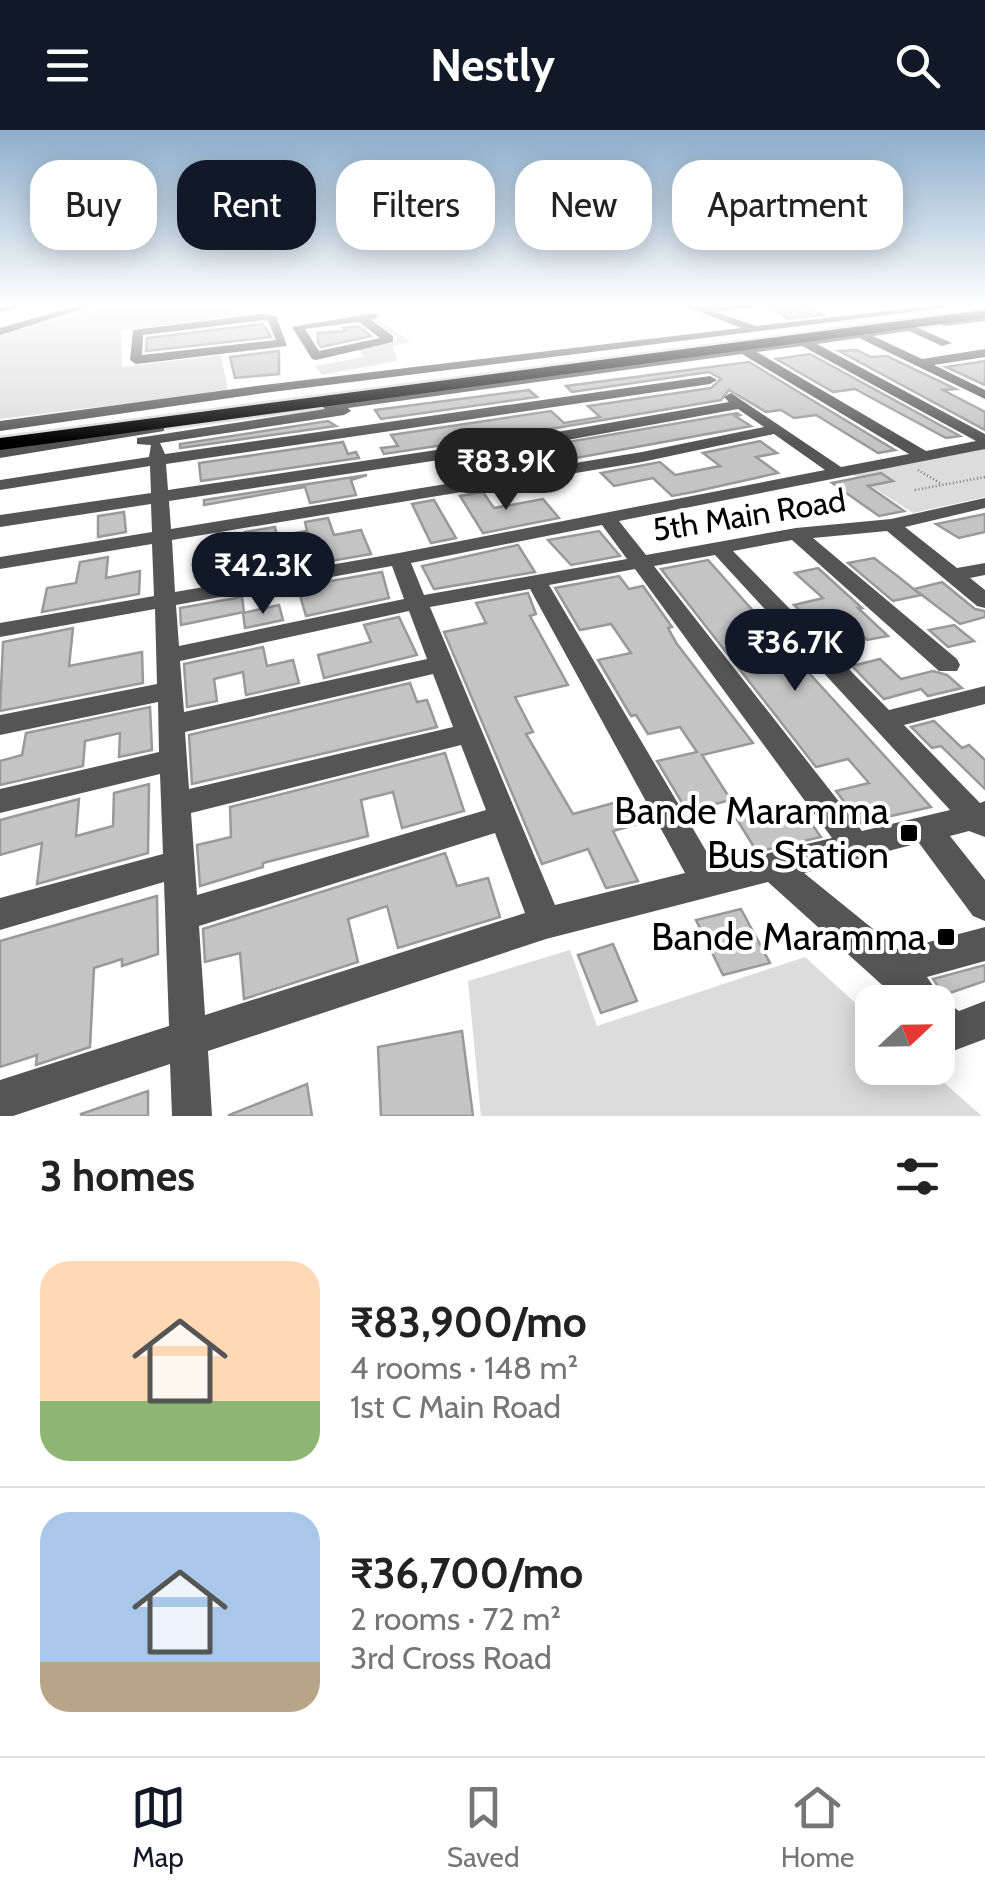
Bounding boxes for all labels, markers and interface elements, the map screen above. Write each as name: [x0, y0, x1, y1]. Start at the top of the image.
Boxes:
icon: menu: [40, 38, 95, 93]
text: Nestly: [430, 38, 555, 92]
icon: search: [890, 38, 945, 93]
chip: Buy: [30, 160, 157, 250]
chip: Rent: [177, 160, 316, 250]
chip: Filters: [336, 160, 495, 250]
chip: New: [515, 160, 652, 250]
chip: Apartment: [672, 160, 903, 250]
pin: ₹83.9K: [425, 428, 587, 513]
text: ₹83.9K: [457, 441, 555, 480]
street label: 5th Main Road: [650, 480, 848, 549]
pin: ₹42.3K: [182, 532, 344, 617]
text: ₹42.3K: [214, 545, 312, 584]
pin: ₹36.7K: [714, 609, 876, 694]
text: ₹36.7K: [747, 622, 843, 661]
place label: Bande Maramma Bus Station: [614, 787, 889, 878]
marker: Bande Maramma Bus Station: [898, 822, 920, 844]
place label: Bande Maramma: [651, 913, 926, 960]
marker: Bande Maramma: [935, 926, 957, 948]
north arrow: [855, 985, 955, 1085]
map controls: [855, 985, 955, 1085]
icon: filters: [890, 1149, 945, 1204]
text: 3 homes: [40, 1150, 195, 1202]
text: ₹83,900/mo: [350, 1296, 587, 1348]
icon: home: [120, 1301, 240, 1421]
text: 4 rooms · 148 m²: [350, 1348, 578, 1387]
text: 1st C Main Road: [350, 1387, 561, 1426]
text: ₹36,700/mo: [350, 1547, 583, 1599]
icon: home: [120, 1552, 240, 1672]
text: 2 rooms · 72 m²: [350, 1599, 561, 1638]
text: 3rd Cross Road: [350, 1638, 552, 1677]
tab: Map: [131, 1780, 186, 1874]
tab: Saved: [447, 1780, 520, 1874]
tab: Home: [781, 1780, 854, 1874]

